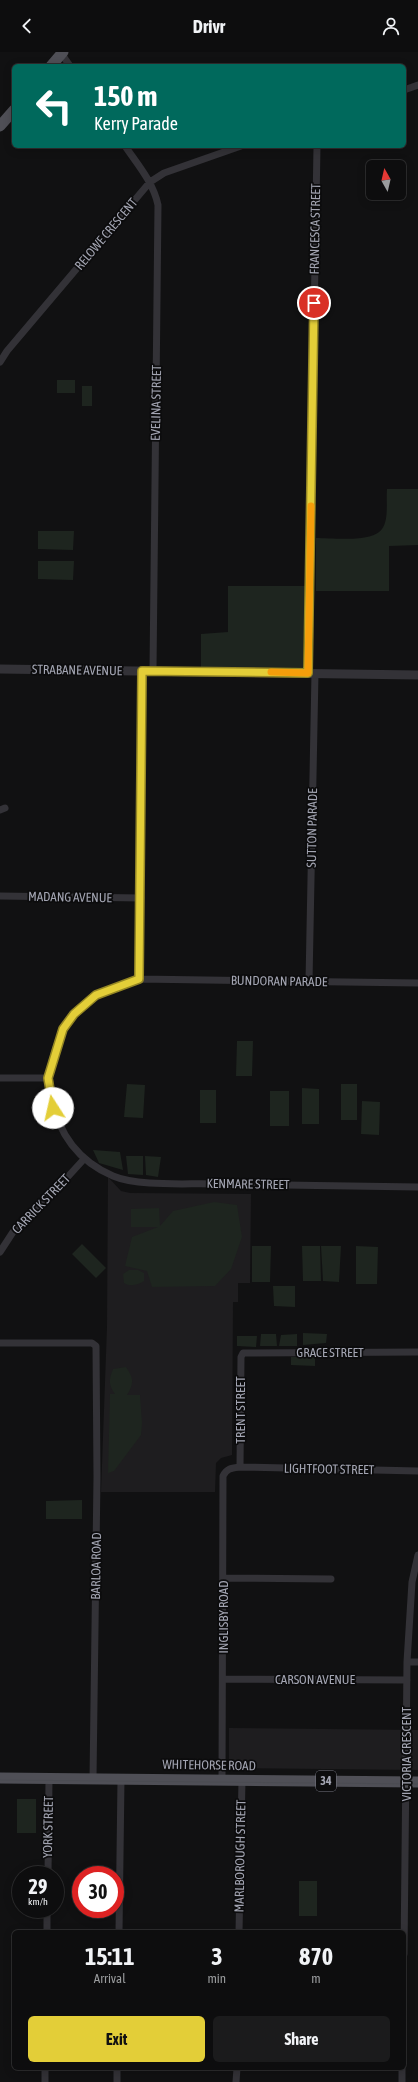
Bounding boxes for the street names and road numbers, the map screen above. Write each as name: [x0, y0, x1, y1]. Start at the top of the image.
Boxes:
street label: FRANCESCA STREET: [307, 183, 323, 275]
street label: RELOWE CRESCENT: [72, 195, 141, 273]
street label: EVELINA STREET: [148, 365, 164, 441]
street label: STRABANE AVENUE: [32, 662, 123, 678]
street label: SUTTON PARADE: [304, 788, 320, 868]
street label: MADANG AVENUE: [28, 889, 113, 905]
street label: BUNDORAN PARADE: [231, 973, 328, 989]
street label: CARRICK STREET: [9, 1171, 73, 1237]
street label: KENMARE STREET: [206, 1176, 290, 1192]
street label: GRACE STREET: [296, 1345, 364, 1360]
street label: TRENT STREET: [233, 1376, 248, 1444]
street label: LIGHTFOOT STREET: [284, 1461, 375, 1477]
street label: BARLOA ROAD: [88, 1532, 104, 1600]
street label: INGLISBY ROAD: [216, 1580, 231, 1654]
street label: CARSON AVENUE: [275, 1672, 356, 1687]
street label: VICTORIA CRESCENT: [399, 1706, 414, 1801]
street label: WHITEHORSE ROAD: [162, 1757, 256, 1773]
road number: 34: [316, 1771, 336, 1791]
street label: YORK STREET: [40, 1796, 56, 1858]
street label: MARLBOROUGH STREET: [232, 1799, 248, 1912]

